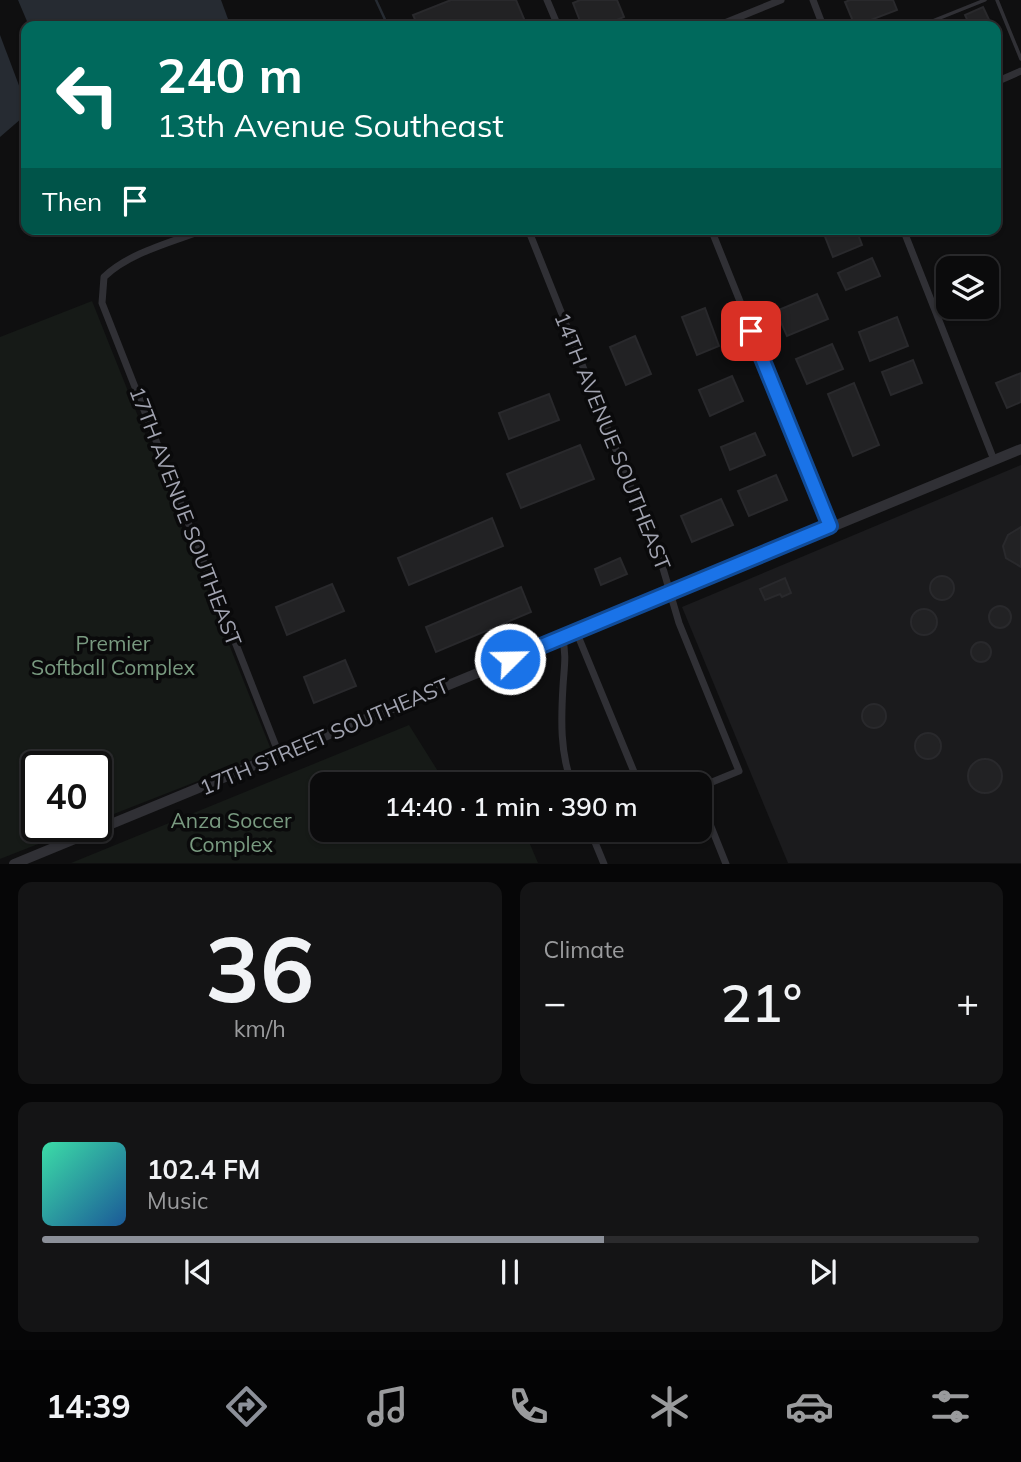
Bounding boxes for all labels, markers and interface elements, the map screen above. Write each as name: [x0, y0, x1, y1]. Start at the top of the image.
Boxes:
text: 240 m: [157, 44, 303, 105]
icon: left: [42, 49, 133, 140]
text: 13th Avenue Southeast: [157, 105, 504, 145]
icon: arrive: [116, 182, 154, 220]
text: Then: [42, 185, 102, 218]
map controls: [936, 256, 999, 319]
button: layers: [936, 256, 999, 319]
pin: [721, 301, 781, 361]
street label: 14TH AVENUE SOUTHEAST: [549, 308, 677, 574]
icon: arrive: [732, 312, 770, 350]
street label: 17TH AVENUE SOUTHEAST: [124, 383, 248, 650]
position arrow: [473, 622, 547, 696]
park label: Premier Softball Complex: [31, 630, 195, 680]
street label: 17TH STREET SOUTHEAST: [195, 672, 453, 800]
speed limit sign: 40: [21, 751, 112, 842]
text: 14:40 · 1 min · 390 m: [384, 790, 638, 823]
park label: Anza Soccer Complex: [170, 807, 292, 857]
text: 36: [205, 911, 314, 1025]
text: Climate: [544, 935, 625, 964]
text: 21°: [720, 970, 802, 1035]
text: −: [544, 978, 566, 1026]
text: +: [956, 978, 979, 1026]
text: km/h: [234, 1014, 286, 1043]
text: 102.4 FM: [147, 1153, 260, 1186]
text: Music: [147, 1186, 208, 1215]
icon: previous: [179, 1253, 217, 1291]
icon: pause: [491, 1253, 529, 1291]
icon: next: [804, 1253, 842, 1291]
icon: directions: [222, 1382, 271, 1431]
icon: music: [363, 1382, 412, 1431]
icon: phone: [504, 1382, 553, 1431]
icon: climate: [645, 1382, 694, 1431]
icon: car: [785, 1382, 834, 1431]
icon: filters: [926, 1382, 975, 1431]
text: 14:39: [46, 1386, 131, 1426]

